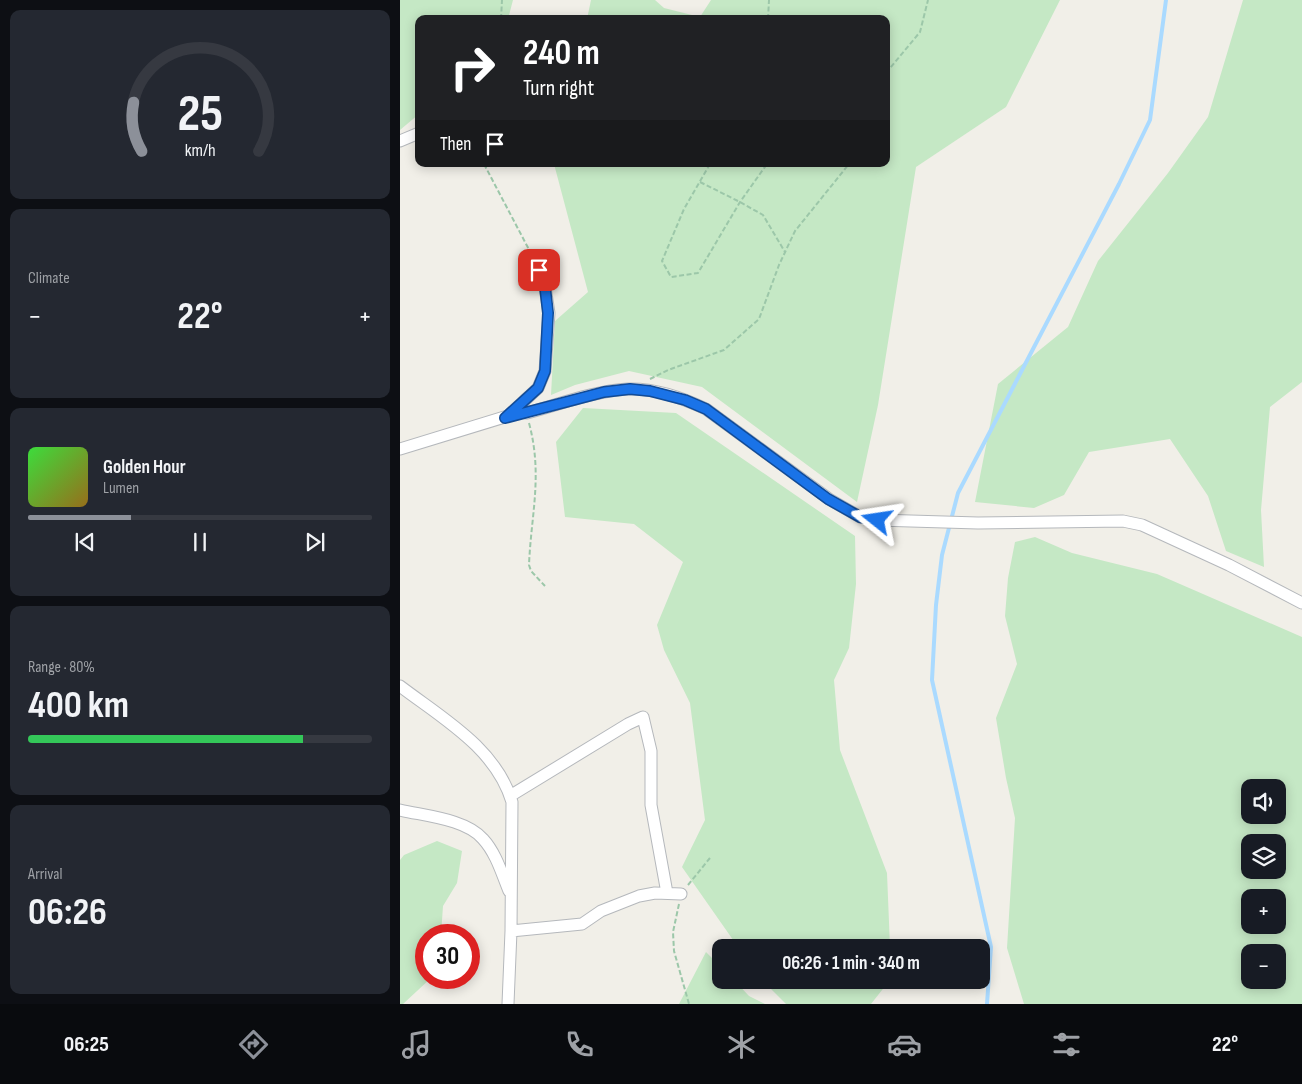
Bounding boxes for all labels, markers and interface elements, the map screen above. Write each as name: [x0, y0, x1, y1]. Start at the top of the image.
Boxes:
text: 240 m: [523, 32, 600, 75]
icon: right: [440, 35, 505, 100]
text: Turn right: [523, 75, 594, 102]
text: 25: [177, 83, 223, 146]
icon: arrive: [481, 130, 509, 158]
text: Then: [440, 133, 471, 156]
text: km/h: [185, 140, 215, 161]
pin: [518, 249, 560, 291]
icon: arrive: [525, 256, 553, 284]
text: Climate: [28, 269, 70, 288]
text: 22°: [177, 294, 223, 339]
text: −: [28, 300, 42, 333]
text: +: [358, 300, 372, 333]
text: Golden Hour: [103, 456, 186, 479]
text: Lumen: [103, 479, 139, 498]
position arrow: [850, 493, 902, 545]
icon: previous: [71, 528, 99, 556]
icon: pause: [186, 528, 214, 556]
icon: next: [301, 528, 329, 556]
text: Range · 80%: [28, 658, 95, 677]
text: 400 km: [28, 683, 129, 728]
map controls: [1241, 779, 1286, 989]
button: sound: [1241, 779, 1286, 824]
button: layers: [1241, 834, 1286, 879]
text: Arrival: [28, 865, 62, 884]
button: +: [1241, 889, 1286, 934]
text: 06:26: [28, 890, 107, 935]
speed limit sign: 30: [415, 924, 480, 989]
button: −: [1241, 944, 1286, 989]
text: 06:26 · 1 min · 340 m: [782, 952, 920, 975]
icon: directions: [236, 1027, 271, 1062]
icon: music: [399, 1027, 434, 1062]
icon: phone: [562, 1027, 597, 1062]
icon: climate: [724, 1027, 759, 1062]
icon: car: [887, 1027, 922, 1062]
icon: filters: [1049, 1027, 1084, 1062]
text: 06:25: [64, 1031, 109, 1058]
text: 22°: [1212, 1031, 1238, 1058]

